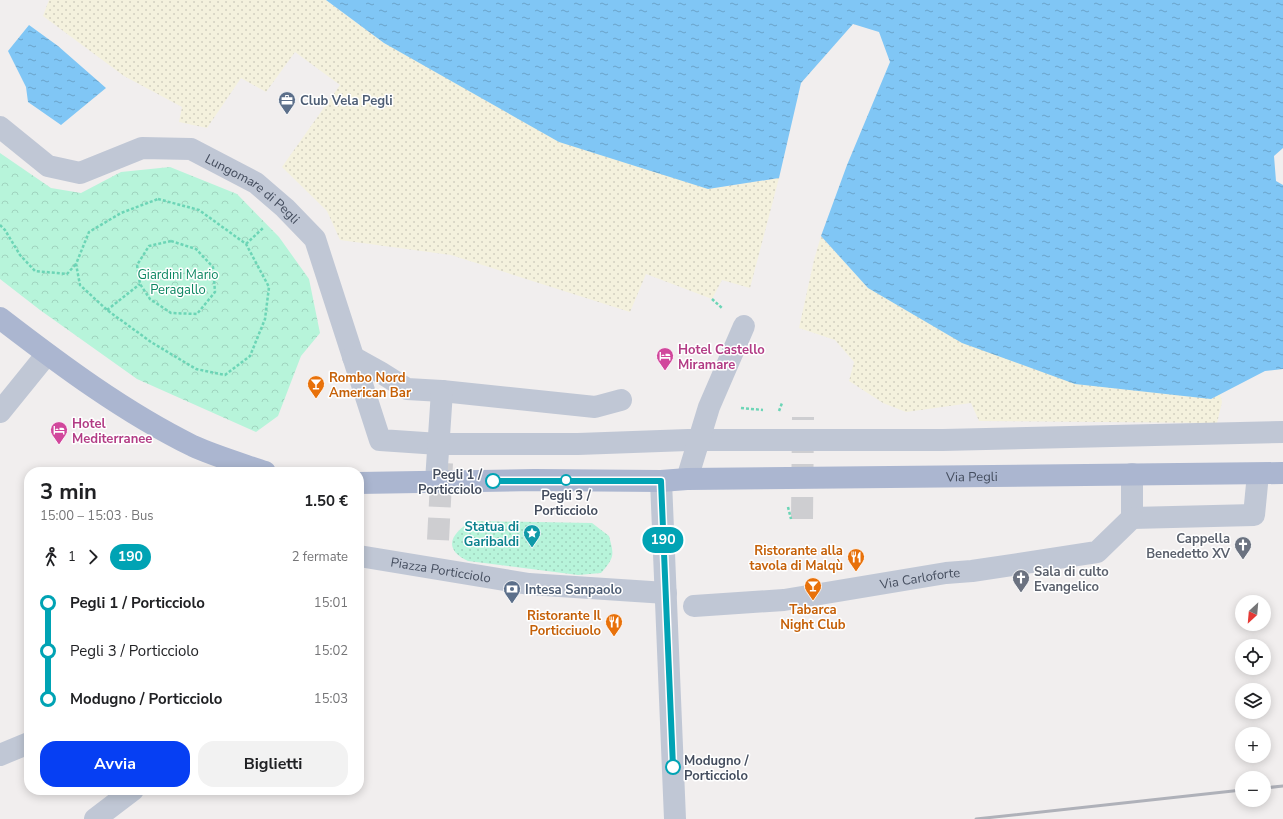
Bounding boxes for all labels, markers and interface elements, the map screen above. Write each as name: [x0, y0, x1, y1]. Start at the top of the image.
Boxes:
office icon: Club Vela Pegli: [277, 90, 297, 115]
place label: Club Vela Pegli: [300, 92, 393, 110]
street label: Lungomare di Pegli: [202, 150, 303, 228]
park label: Giardini Mario Peragallo: [137, 266, 219, 299]
place label: Hotel Castello Miramare: [678, 341, 765, 374]
hotel icon: Hotel Castello Miramare: [655, 346, 675, 371]
place label: Rombo Nord American Bar: [329, 369, 412, 402]
bar icon: Rombo Nord American Bar: [306, 374, 326, 399]
place label: Hotel Mediterranee: [72, 415, 152, 448]
hotel icon: Hotel Mediterranee: [49, 420, 69, 445]
place label: Pegli 1 / Porticciolo: [418, 466, 483, 499]
street label: Via Pegli: [945, 468, 998, 486]
marker: Pegli 1 / Porticciolo: [485, 473, 501, 489]
marker: Pegli 3 / Porticciolo: [560, 474, 572, 486]
text: 3 min: [40, 477, 97, 507]
place label: Pegli 3 / Porticciolo: [534, 487, 598, 520]
text: 1.50 €: [304, 491, 348, 511]
text: 15:00 – 15:03 · Bus: [40, 507, 154, 525]
place label: Statua di Garibaldi: [464, 518, 519, 551]
place icon: Statua di Garibaldi: [522, 523, 542, 548]
line badge: 190: [640, 527, 686, 553]
text: 190: [650, 530, 676, 549]
place label: Cappella Benedetto XV: [1146, 530, 1231, 563]
church icon: Cappella Benedetto XV: [1233, 535, 1253, 560]
place label: Ristorante alla tavola di Malqù: [750, 542, 843, 575]
icon: walk: [40, 546, 62, 568]
icon: forward: [82, 546, 104, 568]
text: 190: [118, 547, 143, 566]
restaurant icon: Ristorante alla tavola di Malqù: [846, 547, 866, 572]
text: 1: [68, 548, 76, 566]
text: 2 fermate: [292, 548, 348, 566]
street label: Piazza Porticciolo: [389, 553, 492, 588]
place label: Sala di culto Evangelico: [1034, 563, 1109, 596]
street label: Via Carloforte: [878, 564, 961, 594]
church icon: Sala di culto Evangelico: [1011, 568, 1031, 593]
bar icon: Tabarca Night Club: [803, 576, 823, 601]
bank icon: Intesa Sanpaolo: [502, 579, 522, 604]
place label: Intesa Sanpaolo: [525, 581, 622, 599]
text: Pegli 1 / Porticciolo: [70, 593, 205, 613]
text: 15:01: [314, 594, 348, 612]
north arrow: [1235, 595, 1271, 631]
map controls: [1235, 595, 1271, 807]
place label: Tabarca Night Club: [780, 601, 846, 634]
place label: Ristorante Il Porticciuolo: [527, 607, 602, 640]
restaurant icon: Ristorante Il Porticciuolo: [604, 612, 624, 637]
button: locate: [1235, 639, 1271, 675]
text: Pegli 3 / Porticciolo: [70, 641, 199, 661]
text: 15:02: [314, 642, 348, 660]
button: layers: [1235, 683, 1271, 719]
text: Modugno / Porticciolo: [70, 689, 222, 709]
text: 15:03: [314, 690, 348, 708]
button: +: [1235, 727, 1271, 763]
button: Avvia: [40, 741, 190, 787]
button: Biglietti: [198, 741, 348, 787]
place label: Modugno / Porticciolo: [684, 752, 750, 785]
marker: Modugno / Porticciolo: [665, 759, 681, 775]
button: −: [1235, 771, 1271, 807]

